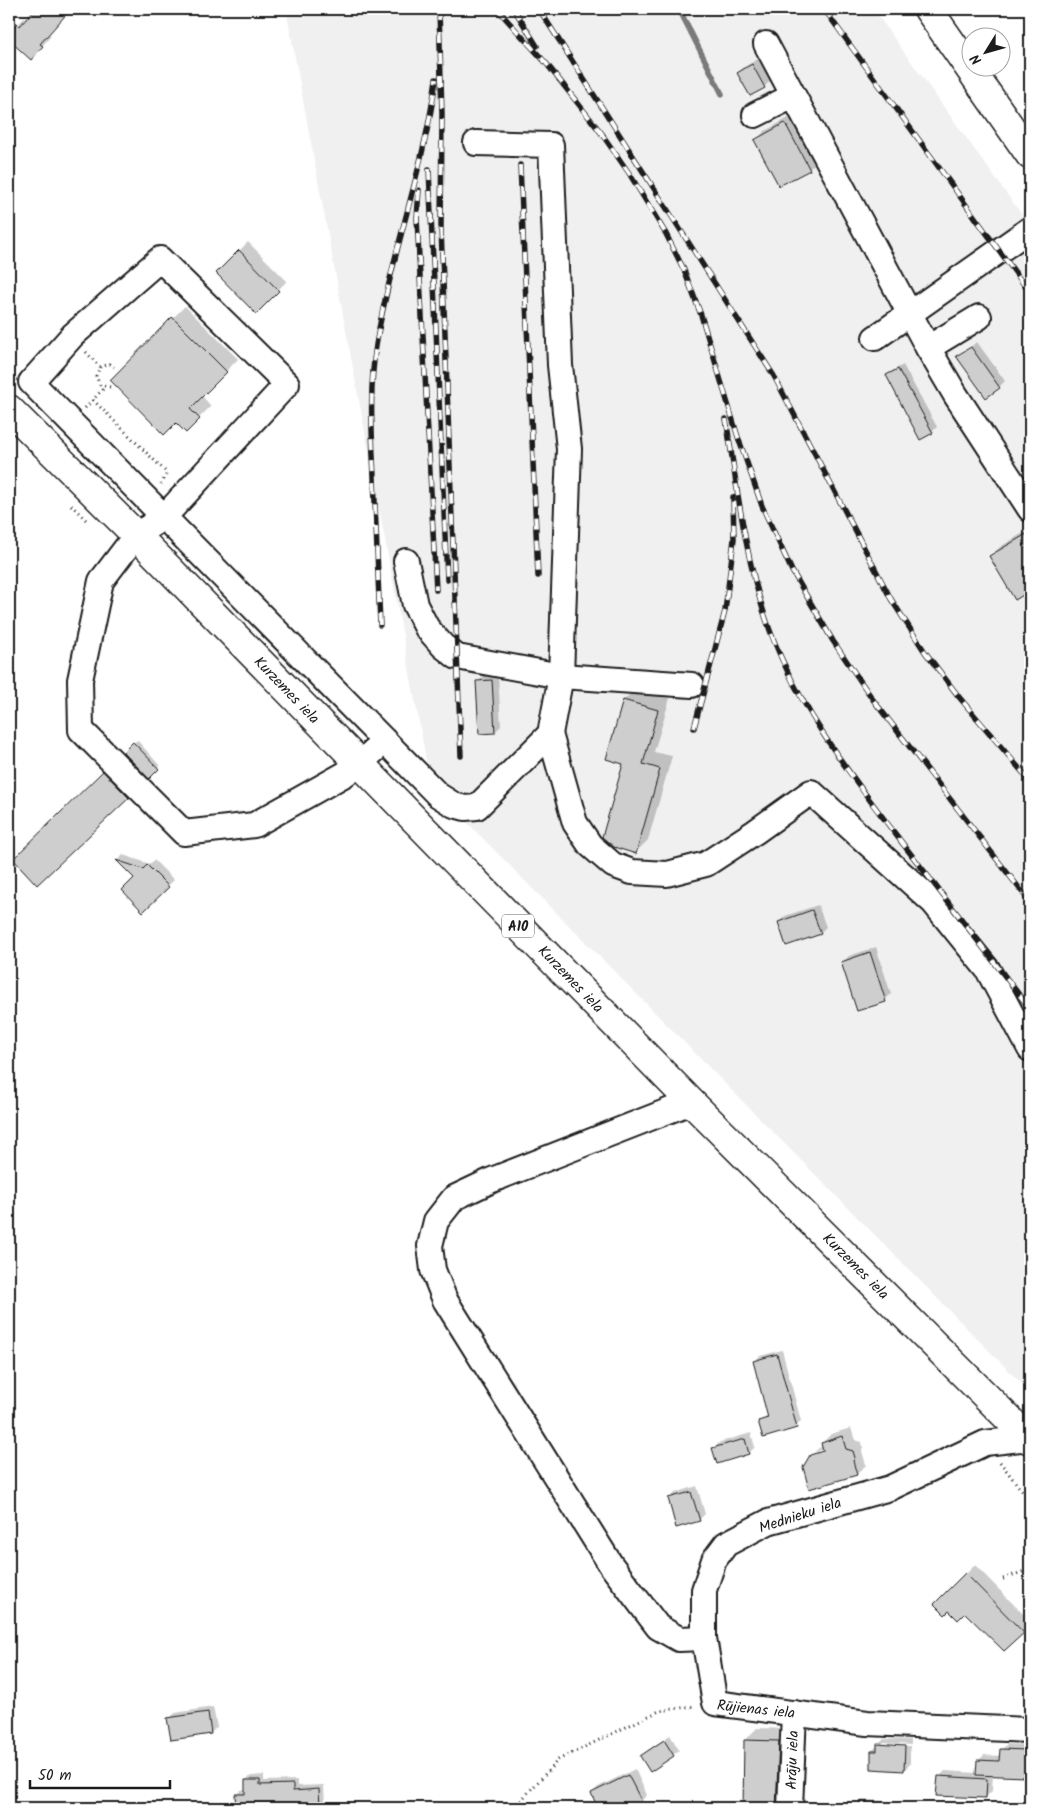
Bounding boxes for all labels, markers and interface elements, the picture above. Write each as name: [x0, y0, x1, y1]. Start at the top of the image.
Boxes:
north arrow: [962, 28, 1012, 78]
text: N: [965, 49, 988, 69]
street label: Kurzemes iela: [248, 651, 325, 730]
road number: A10: [502, 914, 534, 938]
street label: Kurzemes iela: [532, 940, 609, 1019]
street label: Kurzemes iela: [816, 1228, 894, 1306]
street label: Mednieku iela: [756, 1491, 845, 1541]
street label: Rūjienas iela: [716, 1694, 796, 1726]
street label: Arāju iela: [780, 1730, 806, 1790]
scale bar: [30, 1757, 170, 1789]
text: 50 m: [38, 1764, 72, 1788]

